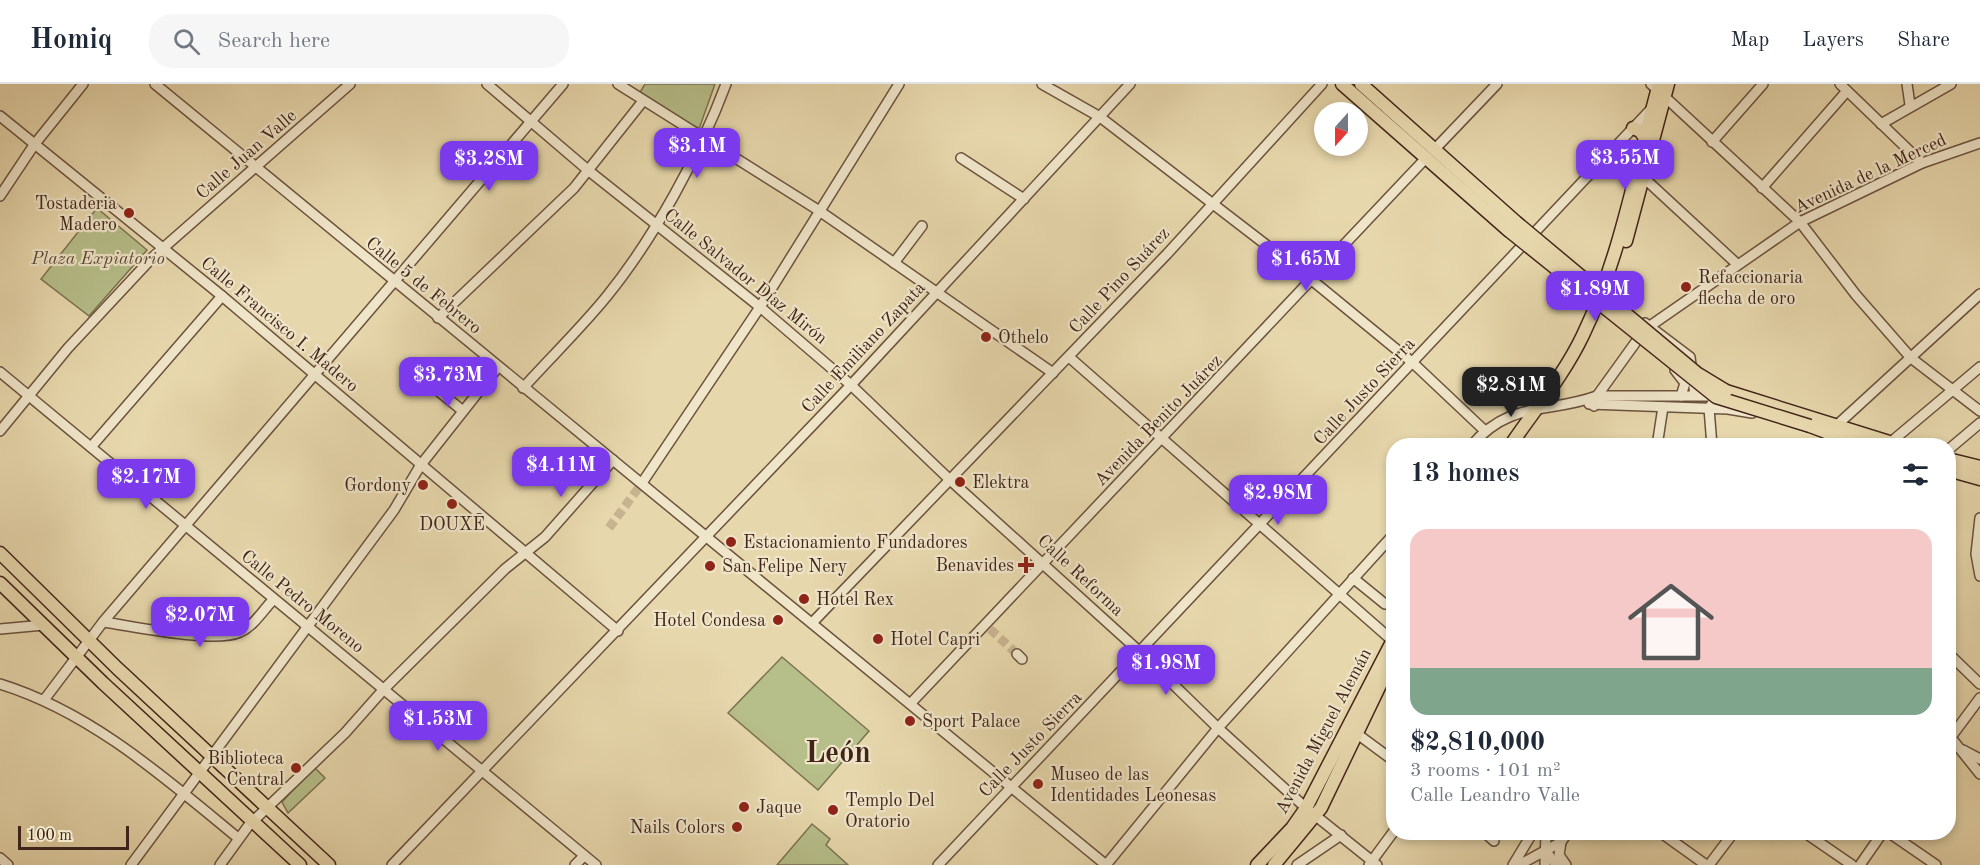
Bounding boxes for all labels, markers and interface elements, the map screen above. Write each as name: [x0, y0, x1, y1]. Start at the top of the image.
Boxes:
search box: [149, 14, 569, 68]
icon: search: [170, 25, 203, 58]
text: Homiq: [30, 27, 113, 55]
text: Search here: [218, 30, 330, 52]
text: Map: [1730, 30, 1769, 51]
text: Layers: [1802, 30, 1864, 51]
text: Share: [1897, 30, 1950, 51]
north arrow: [1314, 102, 1368, 156]
map controls: [1314, 102, 1368, 156]
street label: Calle Juan Valle: [193, 107, 300, 203]
pin: $3.1M: [655, 128, 739, 179]
street label: Avenida de la Merced: [1792, 131, 1949, 217]
text: $3.1M: [668, 137, 726, 157]
pin: $3.55M: [1576, 140, 1674, 191]
pin: $3.28M: [440, 141, 538, 192]
text: $3.55M: [1590, 149, 1660, 169]
text: $3.28M: [454, 150, 524, 170]
place label: Tostaderia Madero: [35, 195, 117, 234]
marker: Tostaderia Madero: [122, 206, 136, 220]
street label: Calle Salvador Díaz Mirón: [660, 206, 831, 348]
street label: Calle Pino Suárez: [1066, 224, 1173, 337]
street label: Calle 5 de Febrero: [362, 234, 484, 338]
pin: $1.65M: [1257, 241, 1355, 292]
park label: Plaza Expiatorio: [30, 250, 165, 268]
text: $1.65M: [1271, 250, 1341, 270]
street label: Calle Francisco I. Madero: [197, 254, 362, 396]
place label: Refaccionaria flecha de oro: [1698, 269, 1803, 308]
pin: $1.89M: [1546, 271, 1644, 322]
street label: Calle Emiliano Zapata: [799, 279, 929, 417]
text: $1.89M: [1560, 280, 1630, 300]
marker: Refaccionaria flecha de oro: [1679, 280, 1693, 294]
place label: Othelo: [998, 329, 1049, 347]
marker: Othelo: [979, 330, 993, 344]
street label: Calle Justo Sierra: [1311, 335, 1419, 449]
street label: Avenida Benito Juárez: [1092, 352, 1226, 490]
pin: $3.73M: [399, 357, 497, 408]
text: $3.73M: [413, 366, 483, 386]
pin: $2.81M: [1462, 367, 1560, 418]
text: $2.81M: [1476, 376, 1546, 396]
pin: $4.11M: [512, 447, 610, 498]
text: $4.11M: [526, 456, 596, 476]
icon: filters: [1899, 458, 1932, 491]
pin: $2.17M: [97, 459, 195, 510]
text: 13 homes: [1410, 461, 1519, 487]
text: $2.17M: [111, 468, 181, 488]
place label: Elektra: [972, 474, 1030, 492]
marker: Elektra: [953, 475, 967, 489]
pin: $2.98M: [1229, 475, 1327, 526]
place label: Gordony: [344, 477, 411, 495]
marker: Gordony: [416, 478, 430, 492]
text: $2.98M: [1243, 484, 1313, 504]
marker: DOUXĒ: [445, 497, 459, 511]
place label: DOUXĒ: [419, 513, 485, 534]
street label: Calle Reforma: [1034, 531, 1127, 620]
place label: Estacionamiento Fundadores: [743, 534, 968, 552]
marker: Estacionamiento Fundadores: [724, 535, 738, 549]
street label: Calle Pedro Moreno: [237, 547, 367, 657]
place label: Benavides: [935, 557, 1014, 575]
place label: San Felipe Nery: [722, 558, 848, 576]
marker: Benavides: [1019, 558, 1033, 572]
marker: San Felipe Nery: [703, 559, 717, 573]
icon: home: [1617, 568, 1725, 676]
place label: Hotel Rex: [816, 591, 894, 609]
marker: Hotel Rex: [797, 592, 811, 606]
pin: $2.07M: [151, 597, 249, 648]
text: $2.07M: [165, 606, 235, 626]
place label: Hotel Condesa: [653, 612, 766, 630]
marker: Hotel Condesa: [771, 613, 785, 627]
place label: Hotel Capri: [890, 631, 980, 649]
marker: Hotel Capri: [871, 632, 885, 646]
pin: $1.98M: [1117, 645, 1215, 696]
street label: Avenida Miguel Alemán: [1273, 645, 1375, 817]
text: $1.98M: [1131, 654, 1201, 674]
street label: Calle Justo Sierra: [976, 688, 1086, 801]
pin: $1.53M: [389, 701, 487, 752]
text: $1.53M: [403, 710, 473, 730]
place label: Sport Palace: [922, 713, 1020, 731]
marker: Sport Palace: [903, 714, 917, 728]
text: $2,810,000: [1410, 730, 1545, 756]
district label: León: [805, 739, 871, 769]
place label: Biblioteca Central: [208, 750, 284, 789]
marker: Biblioteca Central: [289, 761, 303, 775]
text: 3 rooms · 101 m²: [1410, 761, 1560, 781]
place label: Museo de las Identidades Leonesas: [1050, 766, 1216, 805]
marker: Museo de las Identidades Leonesas: [1031, 777, 1045, 791]
text: Calle Leandro Valle: [1410, 786, 1580, 806]
place label: Templo Del Oratorio: [845, 792, 935, 831]
place label: Jaque: [756, 799, 802, 817]
marker: Jaque: [737, 800, 751, 814]
marker: Templo Del Oratorio: [826, 803, 840, 817]
place label: Nails Colors: [630, 819, 725, 837]
marker: Nails Colors: [730, 820, 744, 834]
scale bar: [18, 823, 129, 850]
text: 100 m: [27, 828, 72, 844]

